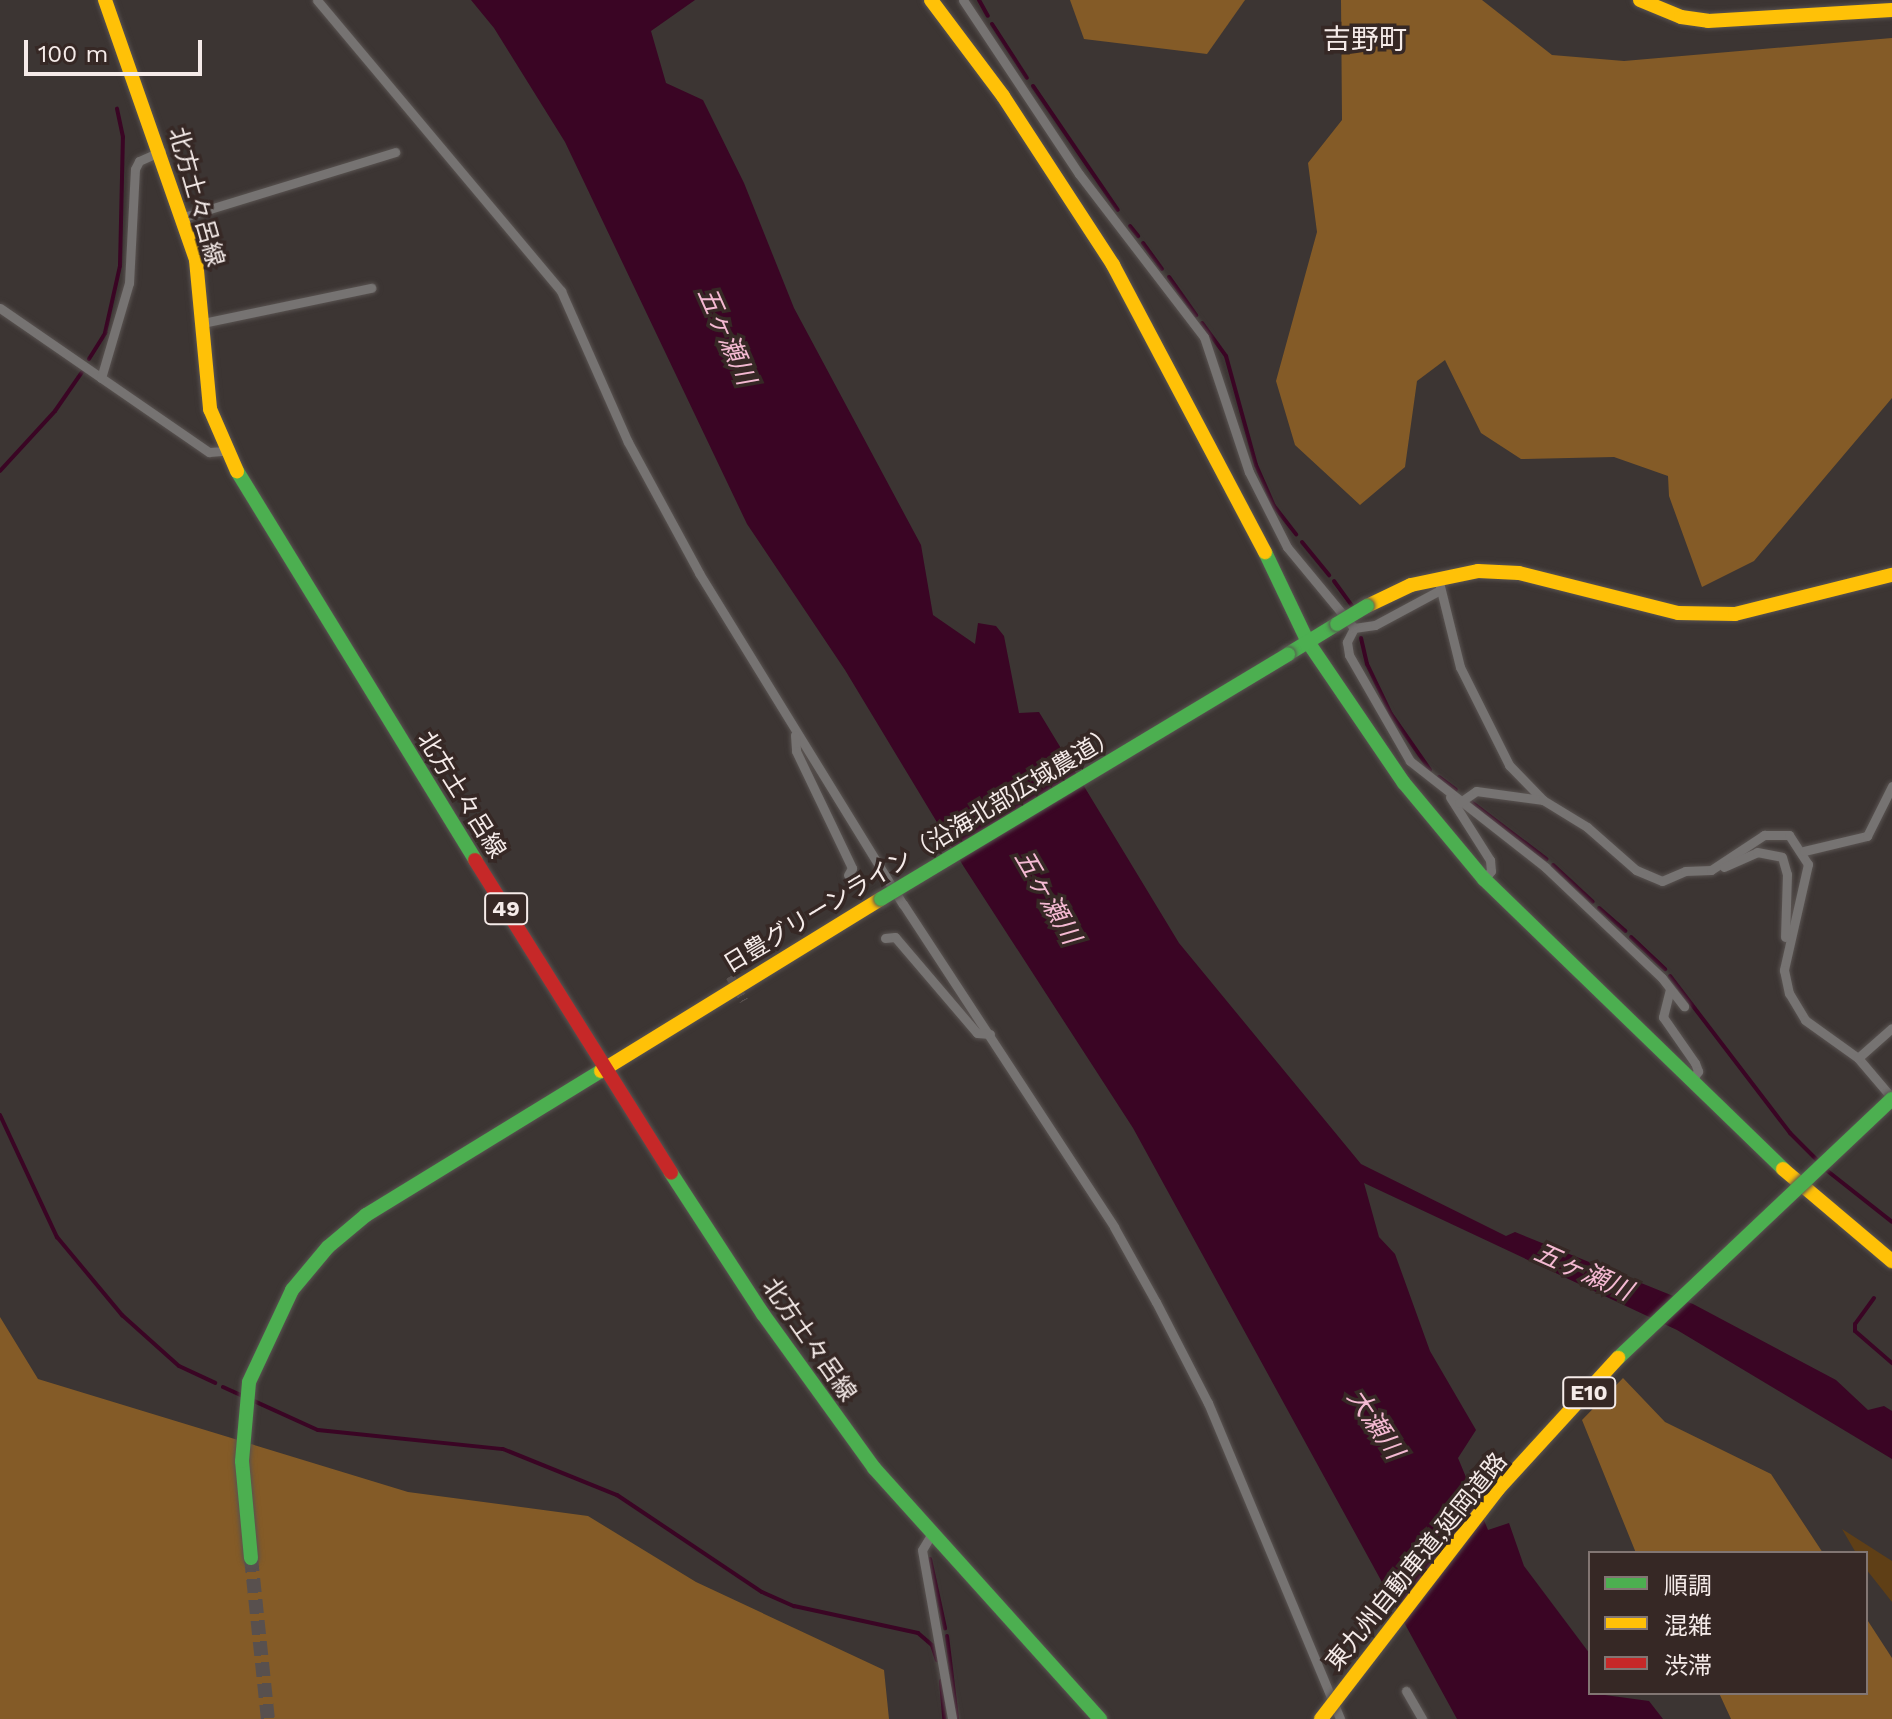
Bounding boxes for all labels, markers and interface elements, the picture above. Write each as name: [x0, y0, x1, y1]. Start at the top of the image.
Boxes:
district label: 吉野町: [1323, 23, 1407, 57]
scale bar: [28, 24, 206, 74]
text: 100 m: [38, 40, 108, 68]
street label: 北方土々呂線: [162, 124, 230, 270]
water label: 五ヶ瀬川: [691, 282, 761, 390]
street label: 日豊グリーンライン（沿海北部広域農道）: [718, 720, 1124, 980]
street label: 北方土々呂線: [411, 726, 511, 864]
water label: 五ヶ瀬川: [1007, 844, 1087, 950]
road number: 49: [484, 891, 528, 927]
water label: 五ヶ瀬川: [1529, 1237, 1637, 1307]
street label: 北方土々呂線: [756, 1273, 862, 1407]
road number: E10: [1561, 1375, 1617, 1411]
water label: 大瀬川: [1340, 1383, 1410, 1465]
street label: 東九州自動車道;延岡道路: [1321, 1448, 1513, 1676]
legend: [1588, 1551, 1868, 1695]
text: 順調: [1664, 1572, 1712, 1600]
text: 混雑: [1664, 1612, 1712, 1640]
text: 渋滞: [1664, 1652, 1712, 1680]

